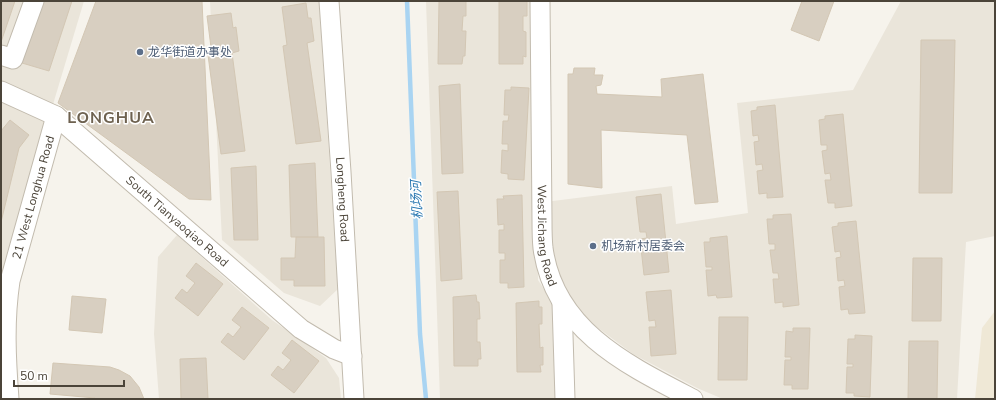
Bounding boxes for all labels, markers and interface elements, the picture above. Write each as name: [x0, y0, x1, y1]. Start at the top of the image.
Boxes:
place label: 龙华街道办事处: [148, 44, 232, 60]
marker: 龙华街道办事处: [135, 47, 145, 57]
district label: LONGHUA: [67, 107, 155, 129]
street label: 21 West Longhua Road: [8, 134, 58, 261]
street label: Longheng Road: [332, 156, 353, 243]
street label: South Tianyaoqiao Road: [122, 172, 232, 270]
water label: 机场河: [407, 177, 427, 220]
street label: West Jichang Road: [534, 185, 561, 289]
place label: 机场新村居委会: [601, 238, 685, 254]
marker: 机场新村居委会: [588, 241, 598, 251]
scale bar: [14, 362, 124, 388]
text: 50 m: [20, 368, 48, 384]

